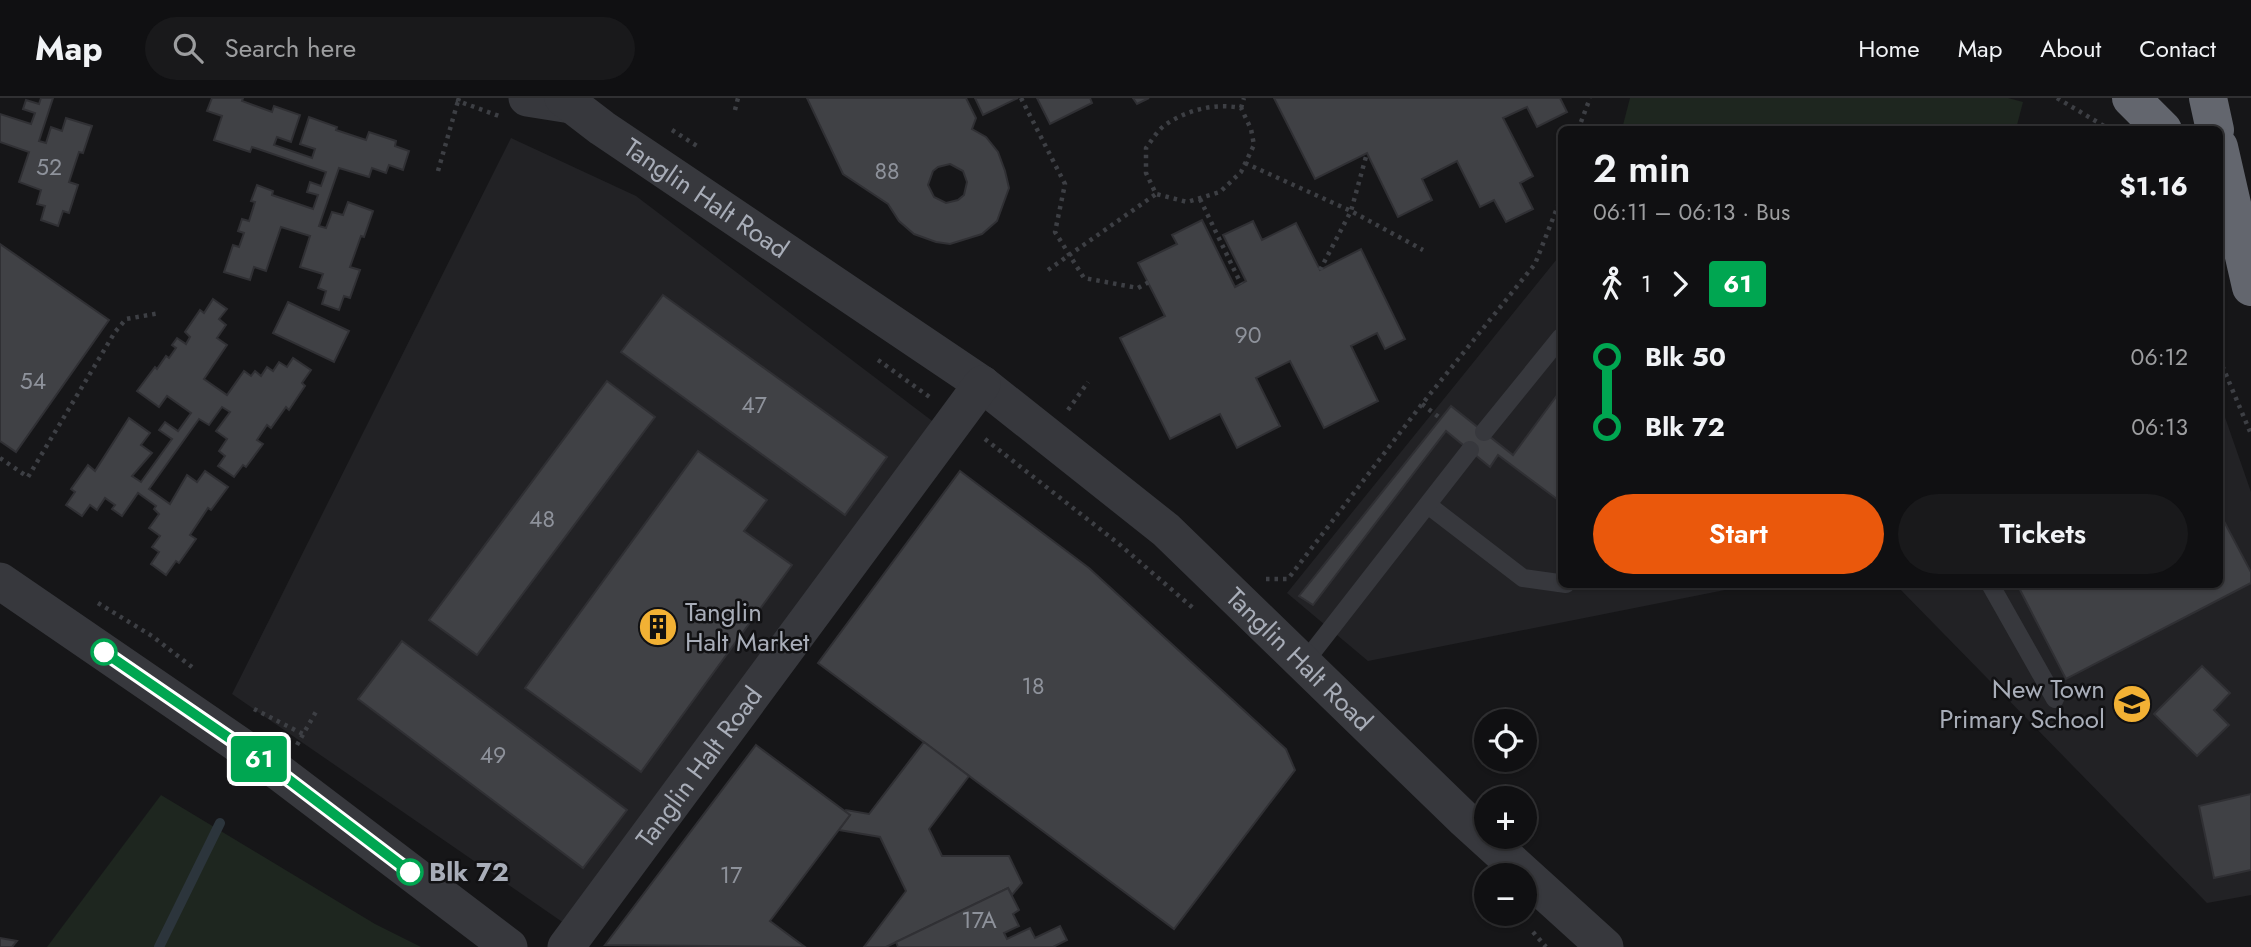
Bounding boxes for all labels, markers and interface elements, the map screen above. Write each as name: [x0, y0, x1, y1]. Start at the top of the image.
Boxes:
search box: [145, 17, 635, 80]
text: Map: [35, 25, 103, 72]
icon: search: [169, 29, 207, 67]
text: Search here: [225, 29, 356, 67]
text: Home: [1858, 31, 1920, 66]
text: Map: [1958, 31, 2002, 66]
text: About: [2040, 31, 2101, 66]
text: Contact: [2139, 31, 2216, 66]
street label: Tanglin Halt Road: [616, 129, 797, 268]
text: 2 min: [1593, 141, 1691, 196]
house number: 52: [36, 150, 62, 184]
house number: 88: [874, 154, 900, 188]
text: $1.16: [2120, 167, 2188, 205]
text: 06:11 – 06:13 · Bus: [1593, 195, 1790, 229]
icon: walk: [1593, 265, 1631, 303]
icon: forward: [1661, 265, 1699, 303]
text: 61: [1723, 266, 1752, 301]
text: 1: [1641, 267, 1651, 301]
house number: 90: [1234, 318, 1262, 352]
text: Blk 50: [1645, 338, 1726, 376]
text: 06:12: [2131, 340, 2188, 374]
house number: 54: [20, 364, 46, 398]
house number: 47: [741, 388, 767, 422]
text: Blk 72: [1645, 408, 1725, 446]
text: 06:13: [2131, 410, 2188, 444]
button: Start: [1593, 494, 1884, 574]
button: Tickets: [1898, 494, 2188, 574]
house number: 48: [529, 502, 555, 536]
street label: Tanglin Halt Road: [1217, 579, 1381, 740]
place label: Tanglin Halt Market: [685, 593, 810, 661]
building icon: Tanglin Halt Market: [637, 606, 679, 648]
unlabelled marker: [91, 639, 117, 665]
house number: 18: [1022, 669, 1044, 703]
place label: New Town Primary School: [1939, 670, 2105, 738]
street label: Tanglin Halt Road: [627, 678, 771, 855]
school or university icon: New Town Primary School: [2111, 683, 2153, 725]
map controls: [1474, 709, 1537, 926]
button: locate: [1474, 709, 1537, 772]
line badge: 61: [228, 736, 290, 782]
house number: 49: [480, 738, 506, 772]
text: 61: [245, 741, 273, 776]
button: +: [1474, 786, 1537, 849]
place label: Blk 72: [429, 853, 509, 891]
house number: 17: [720, 858, 742, 892]
marker: Blk 72: [397, 859, 423, 885]
button: −: [1474, 863, 1537, 926]
house number: 17A: [961, 903, 997, 937]

